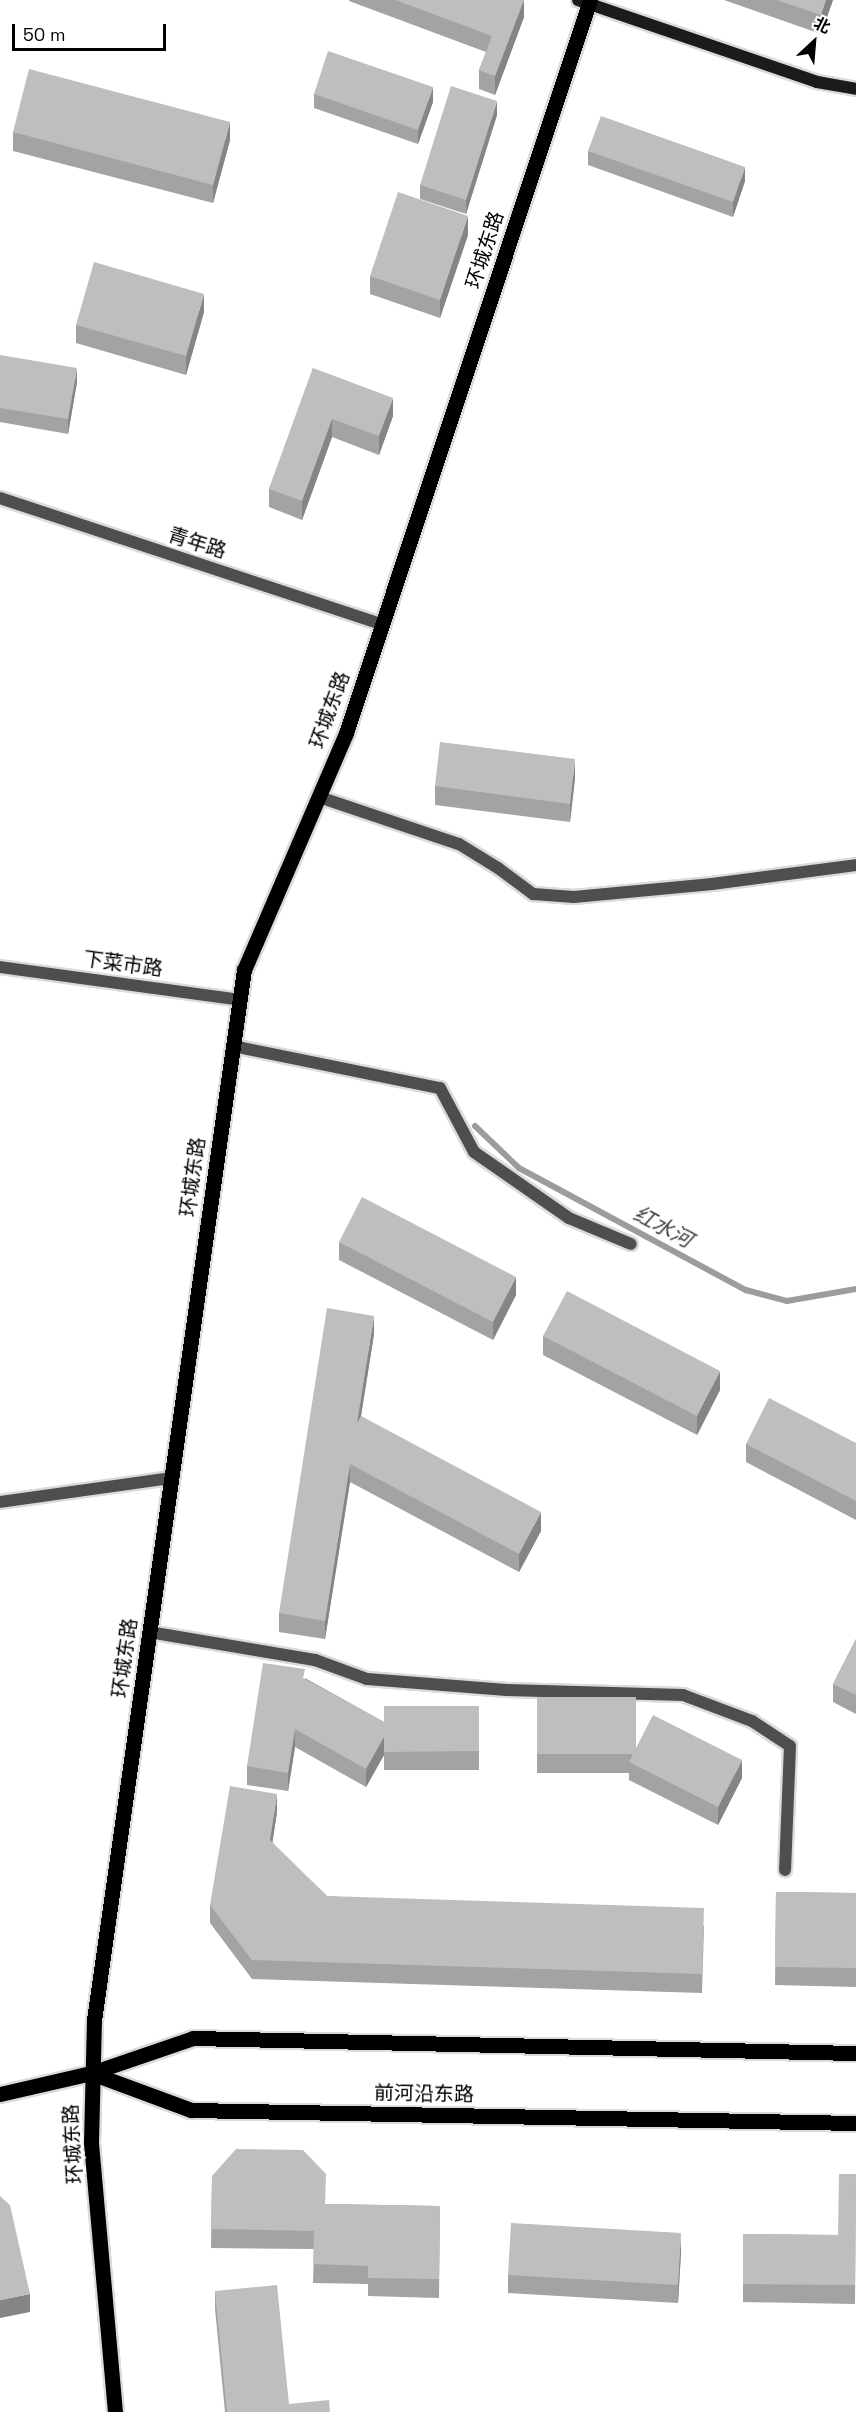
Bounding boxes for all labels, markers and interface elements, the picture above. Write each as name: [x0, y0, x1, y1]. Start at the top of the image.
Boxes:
scale bar: [15, 12, 170, 50]
north arrow: [784, 12, 844, 72]
text: 北: [810, 12, 834, 38]
text: 50 m: [23, 23, 65, 46]
street label: 环城东路: [461, 208, 509, 292]
street label: 青年路: [165, 522, 229, 564]
street label: 环城东路: [305, 668, 355, 752]
street label: 下菜市路: [82, 947, 164, 981]
street label: 环城东路: [176, 1136, 210, 1218]
water label: 红水河: [629, 1201, 697, 1253]
street label: 环城东路: [108, 1617, 142, 1699]
street label: 前河沿东路: [374, 2081, 474, 2107]
street label: 环城东路: [59, 2103, 87, 2185]

